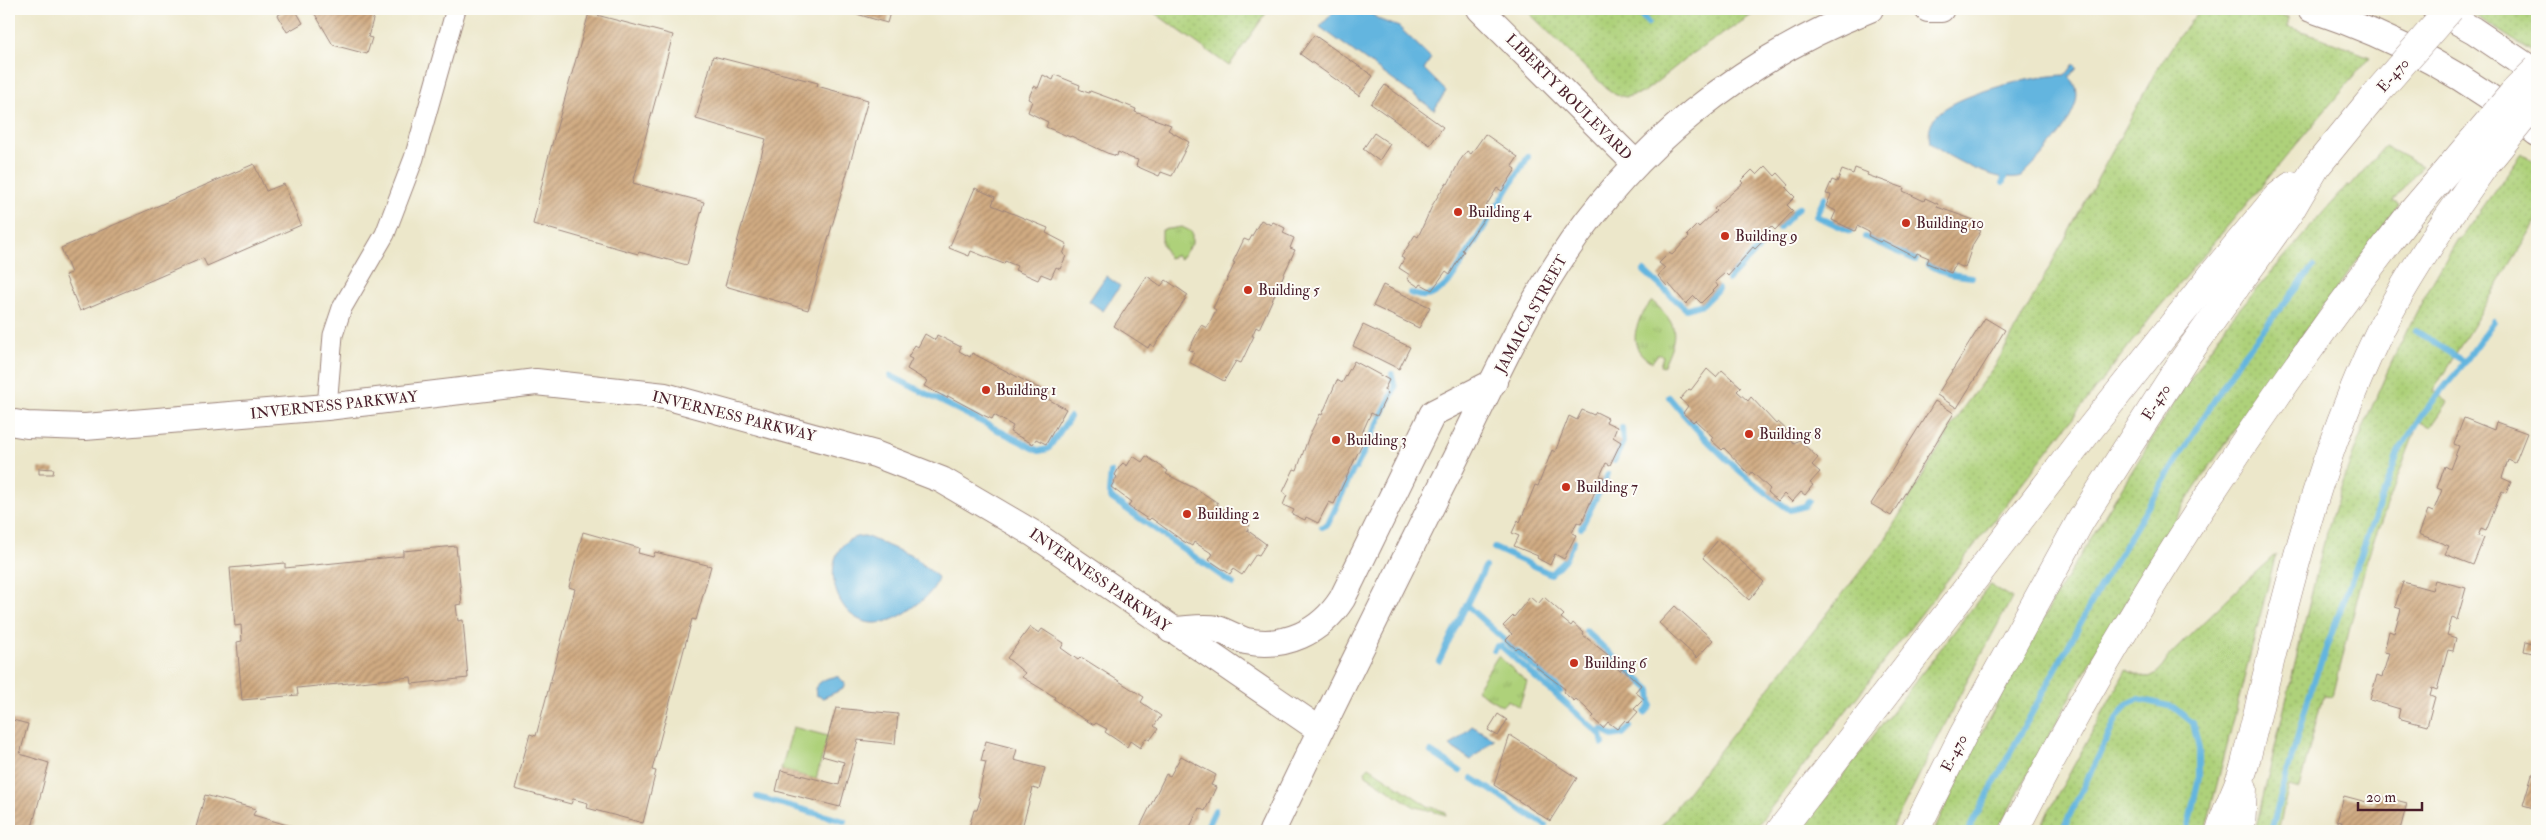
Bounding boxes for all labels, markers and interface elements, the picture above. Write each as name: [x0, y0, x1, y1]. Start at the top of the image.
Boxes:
street label: LIBERTY BOULEVARD: [1501, 30, 1636, 165]
street label: E-470: [2373, 54, 2413, 96]
place label: Building 4: [1468, 203, 1532, 222]
marker: Building 4: [1452, 206, 1464, 218]
place label: Building 10: [1916, 214, 1984, 233]
marker: Building 10: [1900, 217, 1912, 229]
place label: Building 9: [1735, 227, 1798, 246]
marker: Building 9: [1719, 230, 1731, 242]
street label: JAMAICA STREET: [1491, 252, 1573, 378]
place label: Building 5: [1258, 281, 1320, 300]
marker: Building 5: [1242, 284, 1254, 296]
place label: Building 1: [996, 381, 1056, 400]
street label: E-470: [2138, 381, 2175, 424]
marker: Building 1: [980, 384, 992, 396]
street label: INVERNESS PARKWAY: [249, 387, 419, 424]
street label: INVERNESS PARKWAY: [650, 387, 818, 446]
place label: Building 8: [1759, 425, 1821, 444]
marker: Building 8: [1743, 428, 1755, 440]
place label: Building 3: [1346, 431, 1407, 450]
marker: Building 3: [1330, 434, 1342, 446]
place label: Building 7: [1576, 478, 1638, 497]
marker: Building 7: [1560, 481, 1572, 493]
place label: Building 2: [1197, 505, 1260, 524]
marker: Building 2: [1181, 508, 1193, 520]
street label: INVERNESS PARKWAY: [1025, 524, 1175, 637]
place label: Building 6: [1584, 654, 1648, 673]
marker: Building 6: [1568, 657, 1580, 669]
street label: E-470: [1937, 731, 1972, 775]
scale bar: [2358, 780, 2422, 812]
text: 20 m: [2366, 788, 2396, 807]

